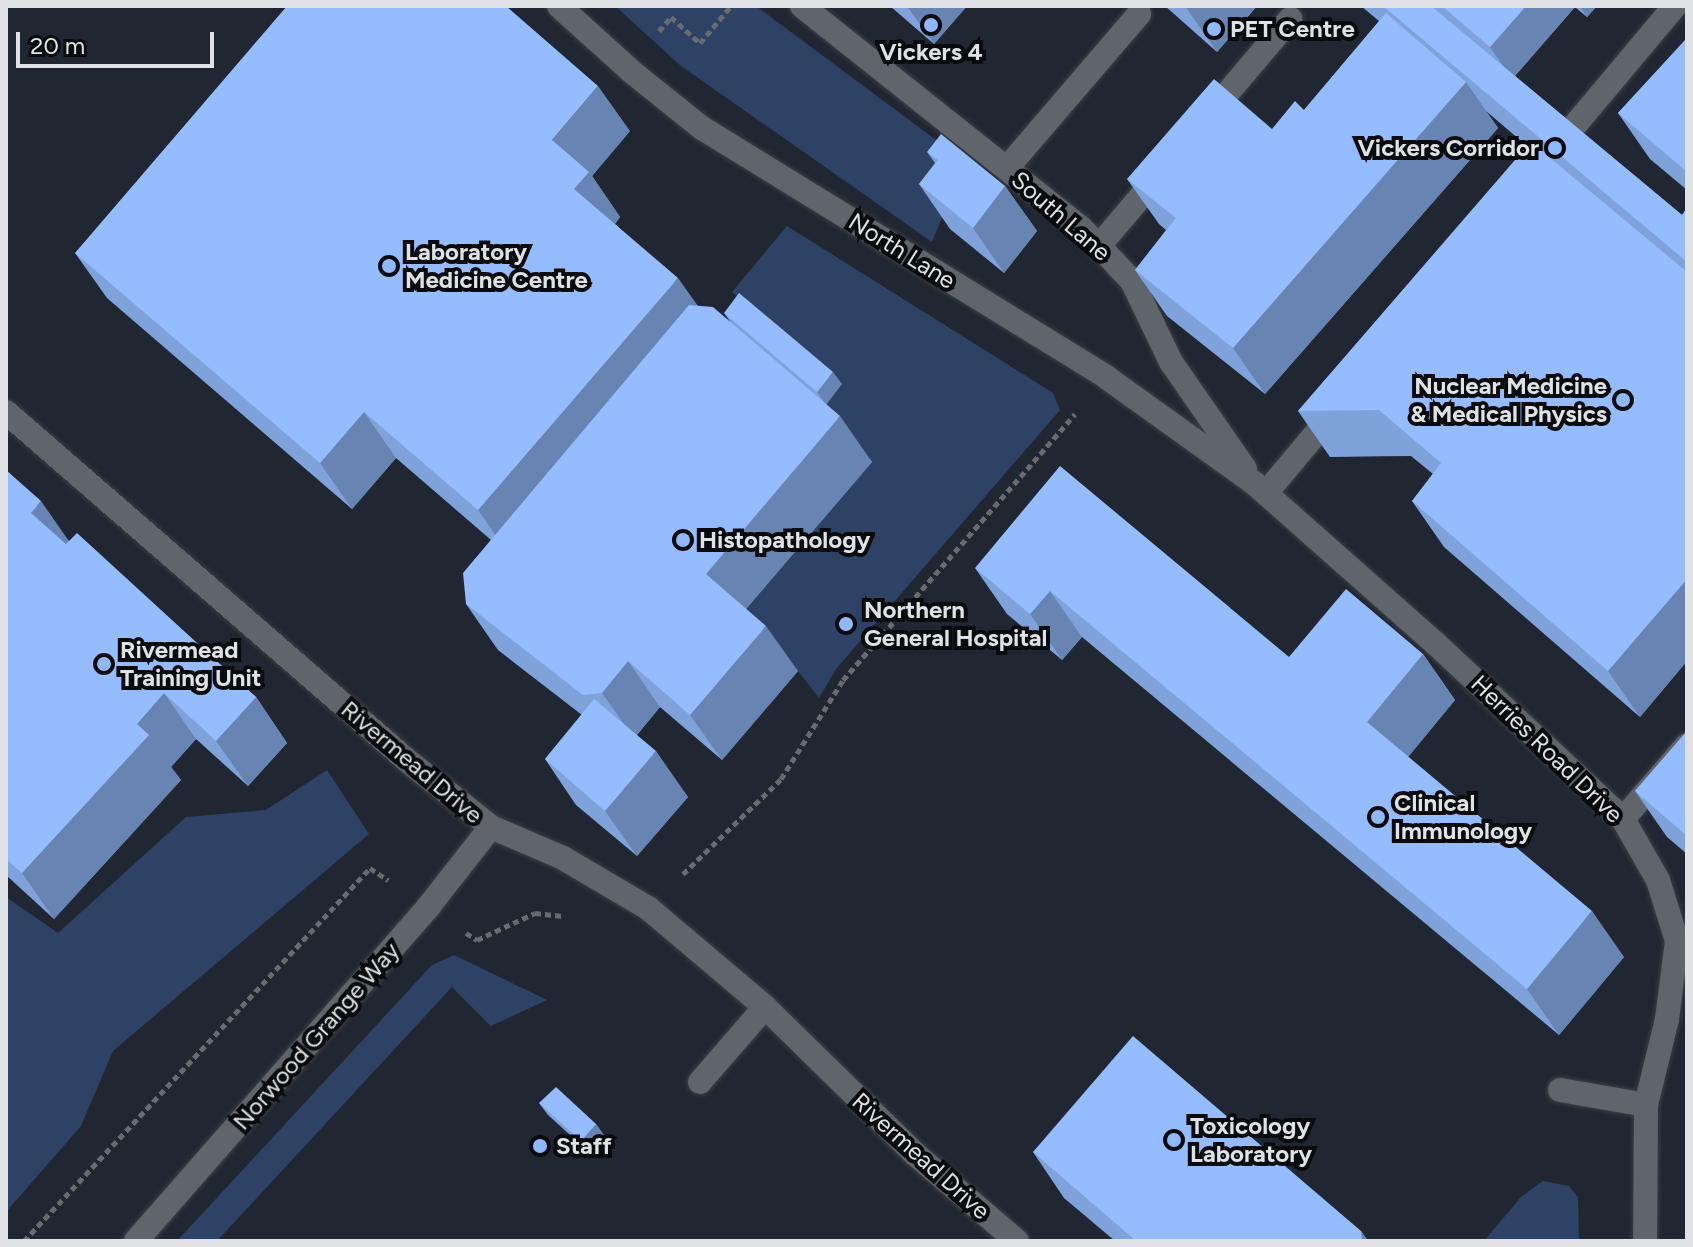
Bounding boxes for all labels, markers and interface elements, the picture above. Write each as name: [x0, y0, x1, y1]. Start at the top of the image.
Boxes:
place label: PET Centre: [1230, 15, 1355, 43]
scale bar: [20, 16, 218, 66]
marker: Vickers 4: [922, 16, 940, 34]
marker: PET Centre: [1205, 20, 1223, 38]
text: 20 m: [30, 31, 85, 60]
place label: Vickers 4: [879, 38, 983, 66]
place label: Vickers Corridor: [1358, 134, 1539, 162]
marker: Vickers Corridor: [1546, 139, 1564, 157]
street label: South Lane: [1006, 165, 1116, 267]
street label: North Lane: [843, 207, 961, 295]
place label: Laboratory Medicine Centre: [405, 238, 588, 294]
marker: Laboratory Medicine Centre: [380, 257, 398, 275]
place label: Nuclear Medicine & Medical Physics: [1410, 372, 1607, 428]
marker: Nuclear Medicine & Medical Physics: [1614, 391, 1632, 409]
place label: Histopathology: [699, 526, 870, 554]
marker: Histopathology: [674, 531, 692, 549]
place label: Northern General Hospital: [864, 596, 1048, 652]
marker: Northern General Hospital: [835, 613, 857, 635]
place label: Rivermead Training Unit: [120, 636, 261, 692]
marker: Rivermead Training Unit: [95, 655, 113, 673]
street label: Herries Road Drive: [1465, 669, 1629, 829]
street label: Rivermead Drive: [336, 695, 488, 829]
place label: Clinical Immunology: [1394, 789, 1532, 845]
marker: Clinical Immunology: [1369, 808, 1387, 826]
street label: Norwood Grange Way: [227, 936, 405, 1136]
street label: Rivermead Drive: [846, 1087, 996, 1225]
place label: Toxicology Laboratory: [1190, 1112, 1312, 1168]
marker: Toxicology Laboratory: [1165, 1131, 1183, 1149]
place label: Staff: [556, 1132, 612, 1160]
marker: Staff: [531, 1137, 549, 1155]

